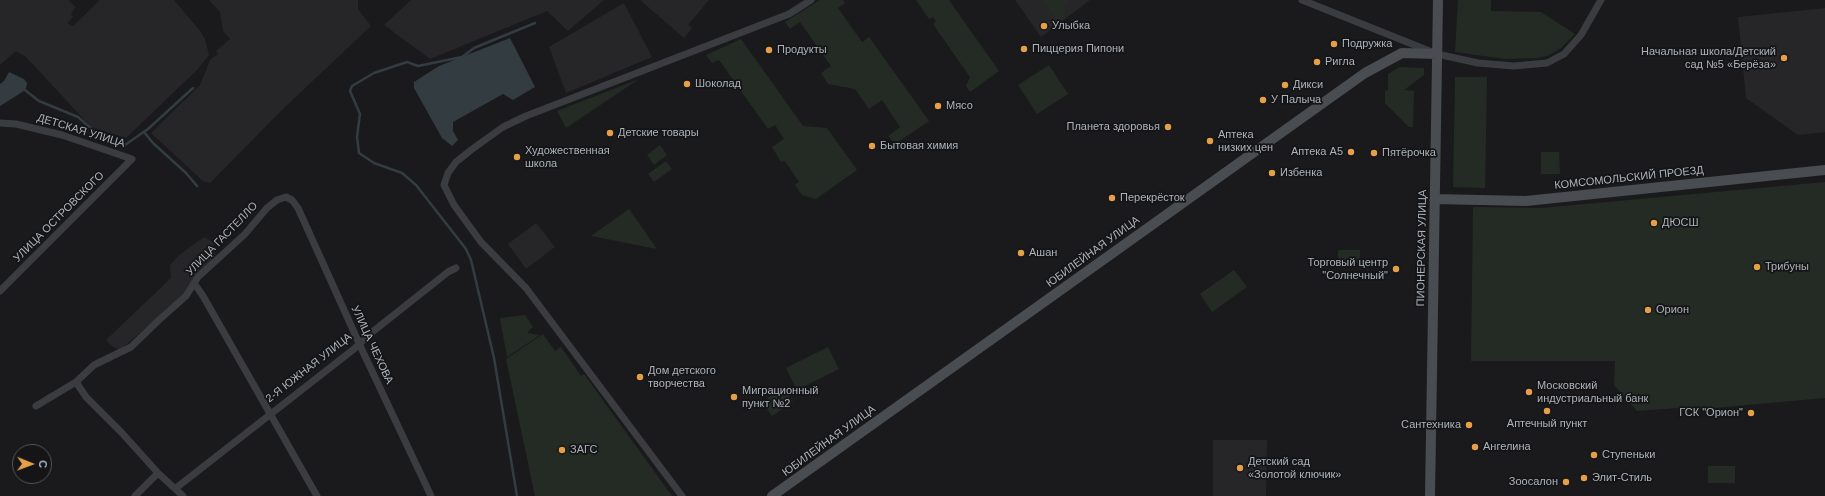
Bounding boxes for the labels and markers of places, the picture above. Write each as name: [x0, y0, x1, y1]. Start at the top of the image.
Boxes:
place label: Улыбка: [1052, 19, 1090, 33]
marker: Улыбка: [1039, 21, 1049, 31]
place label: Подружка: [1342, 37, 1392, 51]
marker: Подружка: [1329, 39, 1339, 49]
place label: Пиццерия Пипони: [1032, 42, 1124, 56]
place label: Продукты: [777, 43, 827, 57]
marker: Пиццерия Пипони: [1019, 44, 1029, 54]
marker: Продукты: [764, 45, 774, 55]
place label: Начальная школа/Детский сад №5 «Берёза»: [1641, 45, 1776, 71]
marker: Начальная школа/Детский сад №5 «Берёза»: [1779, 53, 1789, 63]
place label: Ригла: [1325, 55, 1355, 69]
marker: Ригла: [1312, 57, 1322, 67]
place label: Шоколад: [695, 77, 741, 91]
place label: Дикси: [1293, 78, 1323, 92]
marker: Шоколад: [682, 79, 692, 89]
marker: Дикси: [1280, 80, 1290, 90]
place label: У Палыча: [1271, 93, 1321, 107]
marker: У Палыча: [1258, 95, 1268, 105]
place label: Мясо: [946, 99, 973, 113]
marker: Мясо: [933, 101, 943, 111]
place label: Планета здоровья: [1067, 120, 1160, 134]
marker: Планета здоровья: [1163, 122, 1173, 132]
place label: Детские товары: [618, 126, 699, 140]
marker: Детские товары: [605, 128, 615, 138]
place label: Аптека низких цен: [1218, 128, 1273, 154]
marker: Аптека низких цен: [1205, 136, 1215, 146]
place label: Бытовая химия: [880, 139, 958, 153]
marker: Бытовая химия: [867, 141, 877, 151]
place label: Художественная школа: [525, 144, 610, 170]
place label: Аптека А5: [1291, 145, 1343, 159]
place label: Пятёрочка: [1382, 146, 1436, 160]
marker: Аптека А5: [1346, 147, 1356, 157]
marker: Пятёрочка: [1369, 148, 1379, 158]
marker: Художественная школа: [512, 152, 522, 162]
place label: Избенка: [1280, 166, 1322, 180]
marker: Избенка: [1267, 168, 1277, 178]
place label: Перекрёсток: [1120, 191, 1185, 205]
marker: Перекрёсток: [1107, 193, 1117, 203]
place label: ДЮСШ: [1662, 216, 1698, 230]
marker: ДЮСШ: [1649, 218, 1659, 228]
place label: Ашан: [1029, 246, 1057, 260]
marker: Ашан: [1016, 248, 1026, 258]
place label: Торговый центр "Солнечный": [1308, 256, 1388, 282]
place label: Трибуны: [1765, 260, 1809, 274]
marker: Трибуны: [1752, 262, 1762, 272]
marker: Торговый центр "Солнечный": [1391, 264, 1401, 274]
place label: Орион: [1656, 303, 1689, 317]
marker: Орион: [1643, 305, 1653, 315]
place label: Дом детского творчества: [648, 364, 716, 390]
marker: Дом детского творчества: [635, 372, 645, 382]
place label: Московский индустриальный банк: [1537, 379, 1648, 405]
place label: Миграционный пункт №2: [742, 384, 818, 410]
marker: Московский индустриальный банк: [1524, 387, 1534, 397]
marker: Миграционный пункт №2: [729, 392, 739, 402]
marker: Аптечный пункт: [1542, 406, 1552, 416]
place label: ГСК "Орион": [1679, 406, 1743, 420]
marker: ГСК "Орион": [1746, 408, 1756, 418]
place label: Аптечный пункт: [1507, 417, 1587, 431]
place label: Сантехника: [1401, 418, 1461, 432]
marker: Сантехника: [1464, 420, 1474, 430]
place label: Ангелина: [1483, 440, 1531, 454]
marker: Ангелина: [1470, 442, 1480, 452]
place label: ЗАГС: [570, 443, 597, 457]
marker: ЗАГС: [557, 445, 567, 455]
place label: Ступеньки: [1602, 448, 1655, 462]
marker: Ступеньки: [1589, 450, 1599, 460]
place label: Детский сад «Золотой ключик»: [1248, 455, 1341, 481]
marker: Детский сад «Золотой ключик»: [1235, 463, 1245, 473]
place label: Элит-Cтиль: [1592, 471, 1652, 485]
marker: Элит-Cтиль: [1579, 473, 1589, 483]
place label: Зоосалон: [1509, 475, 1558, 489]
marker: Зоосалон: [1561, 477, 1571, 487]

